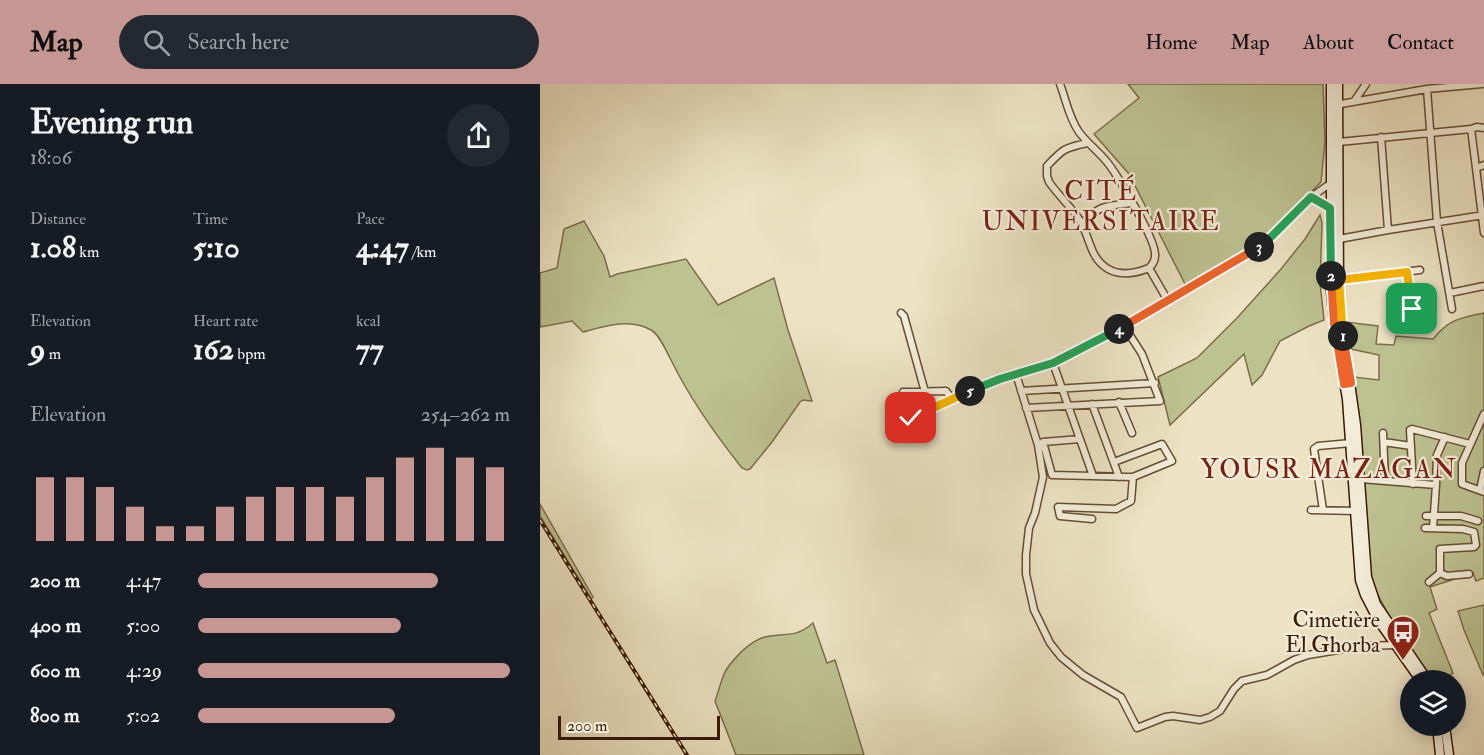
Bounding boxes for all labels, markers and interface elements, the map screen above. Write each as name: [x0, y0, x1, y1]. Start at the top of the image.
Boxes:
search box: [119, 15, 539, 69]
text: Map: [30, 25, 83, 60]
icon: search: [140, 26, 173, 59]
text: Search here: [188, 28, 289, 56]
text: Home: [1145, 29, 1197, 56]
text: Map: [1230, 29, 1270, 56]
text: About: [1303, 29, 1354, 56]
text: Contact: [1387, 29, 1454, 56]
text: Evening run: [30, 102, 193, 143]
button: share: [447, 104, 510, 167]
text: 18:06: [30, 145, 72, 170]
district label: CITÉ UNIVERSITAIRE: [982, 174, 1220, 238]
text: Distance: [30, 209, 86, 229]
text: Time: [193, 209, 228, 229]
text: Pace: [356, 209, 385, 229]
text: 1.08: [30, 229, 76, 266]
text: 5:10: [193, 229, 240, 266]
text: 4:47: [356, 229, 409, 266]
pin: 3: [1244, 232, 1274, 262]
text: 3: [1256, 237, 1262, 257]
text: km: [76, 242, 99, 262]
text: /km: [409, 242, 436, 262]
pin: 2: [1316, 261, 1346, 291]
text: 2: [1327, 266, 1335, 286]
pin: [1386, 283, 1437, 334]
icon: arrive: [1395, 292, 1428, 325]
text: Elevation: [30, 311, 91, 331]
text: Heart rate: [193, 311, 258, 331]
text: kcal: [356, 311, 381, 331]
pin: 4: [1104, 314, 1134, 344]
text: 4: [1115, 319, 1123, 339]
pin: 1: [1328, 321, 1358, 351]
text: 1: [1340, 326, 1346, 346]
text: 9: [30, 331, 45, 368]
text: 162: [193, 331, 234, 368]
text: 77: [356, 331, 384, 368]
text: m: [45, 344, 61, 364]
text: bpm: [234, 344, 266, 364]
pin: 5: [955, 376, 985, 406]
text: 5: [966, 381, 974, 401]
pin: [885, 392, 936, 443]
icon: check: [894, 401, 927, 434]
text: Elevation: [30, 402, 106, 427]
text: 254–262 m: [421, 402, 510, 427]
district label: YOUSR MAZAGAN: [1201, 454, 1457, 486]
text: 200 m: [30, 568, 80, 593]
text: 4:47: [126, 568, 161, 593]
place label: Cimetière El Ghorba: [1285, 606, 1381, 659]
text: 400 m: [30, 613, 81, 638]
text: 5:00: [126, 613, 160, 638]
bus stop icon: Cimetière El Ghorba: [1385, 614, 1421, 661]
text: 600 m: [30, 658, 80, 683]
text: 4:29: [126, 658, 162, 683]
map controls: [1400, 670, 1466, 736]
button: layers: [1400, 670, 1466, 736]
text: 800 m: [30, 703, 80, 728]
text: 5:02: [126, 703, 160, 728]
scale bar: [558, 713, 720, 740]
text: 200 m: [567, 716, 607, 736]

